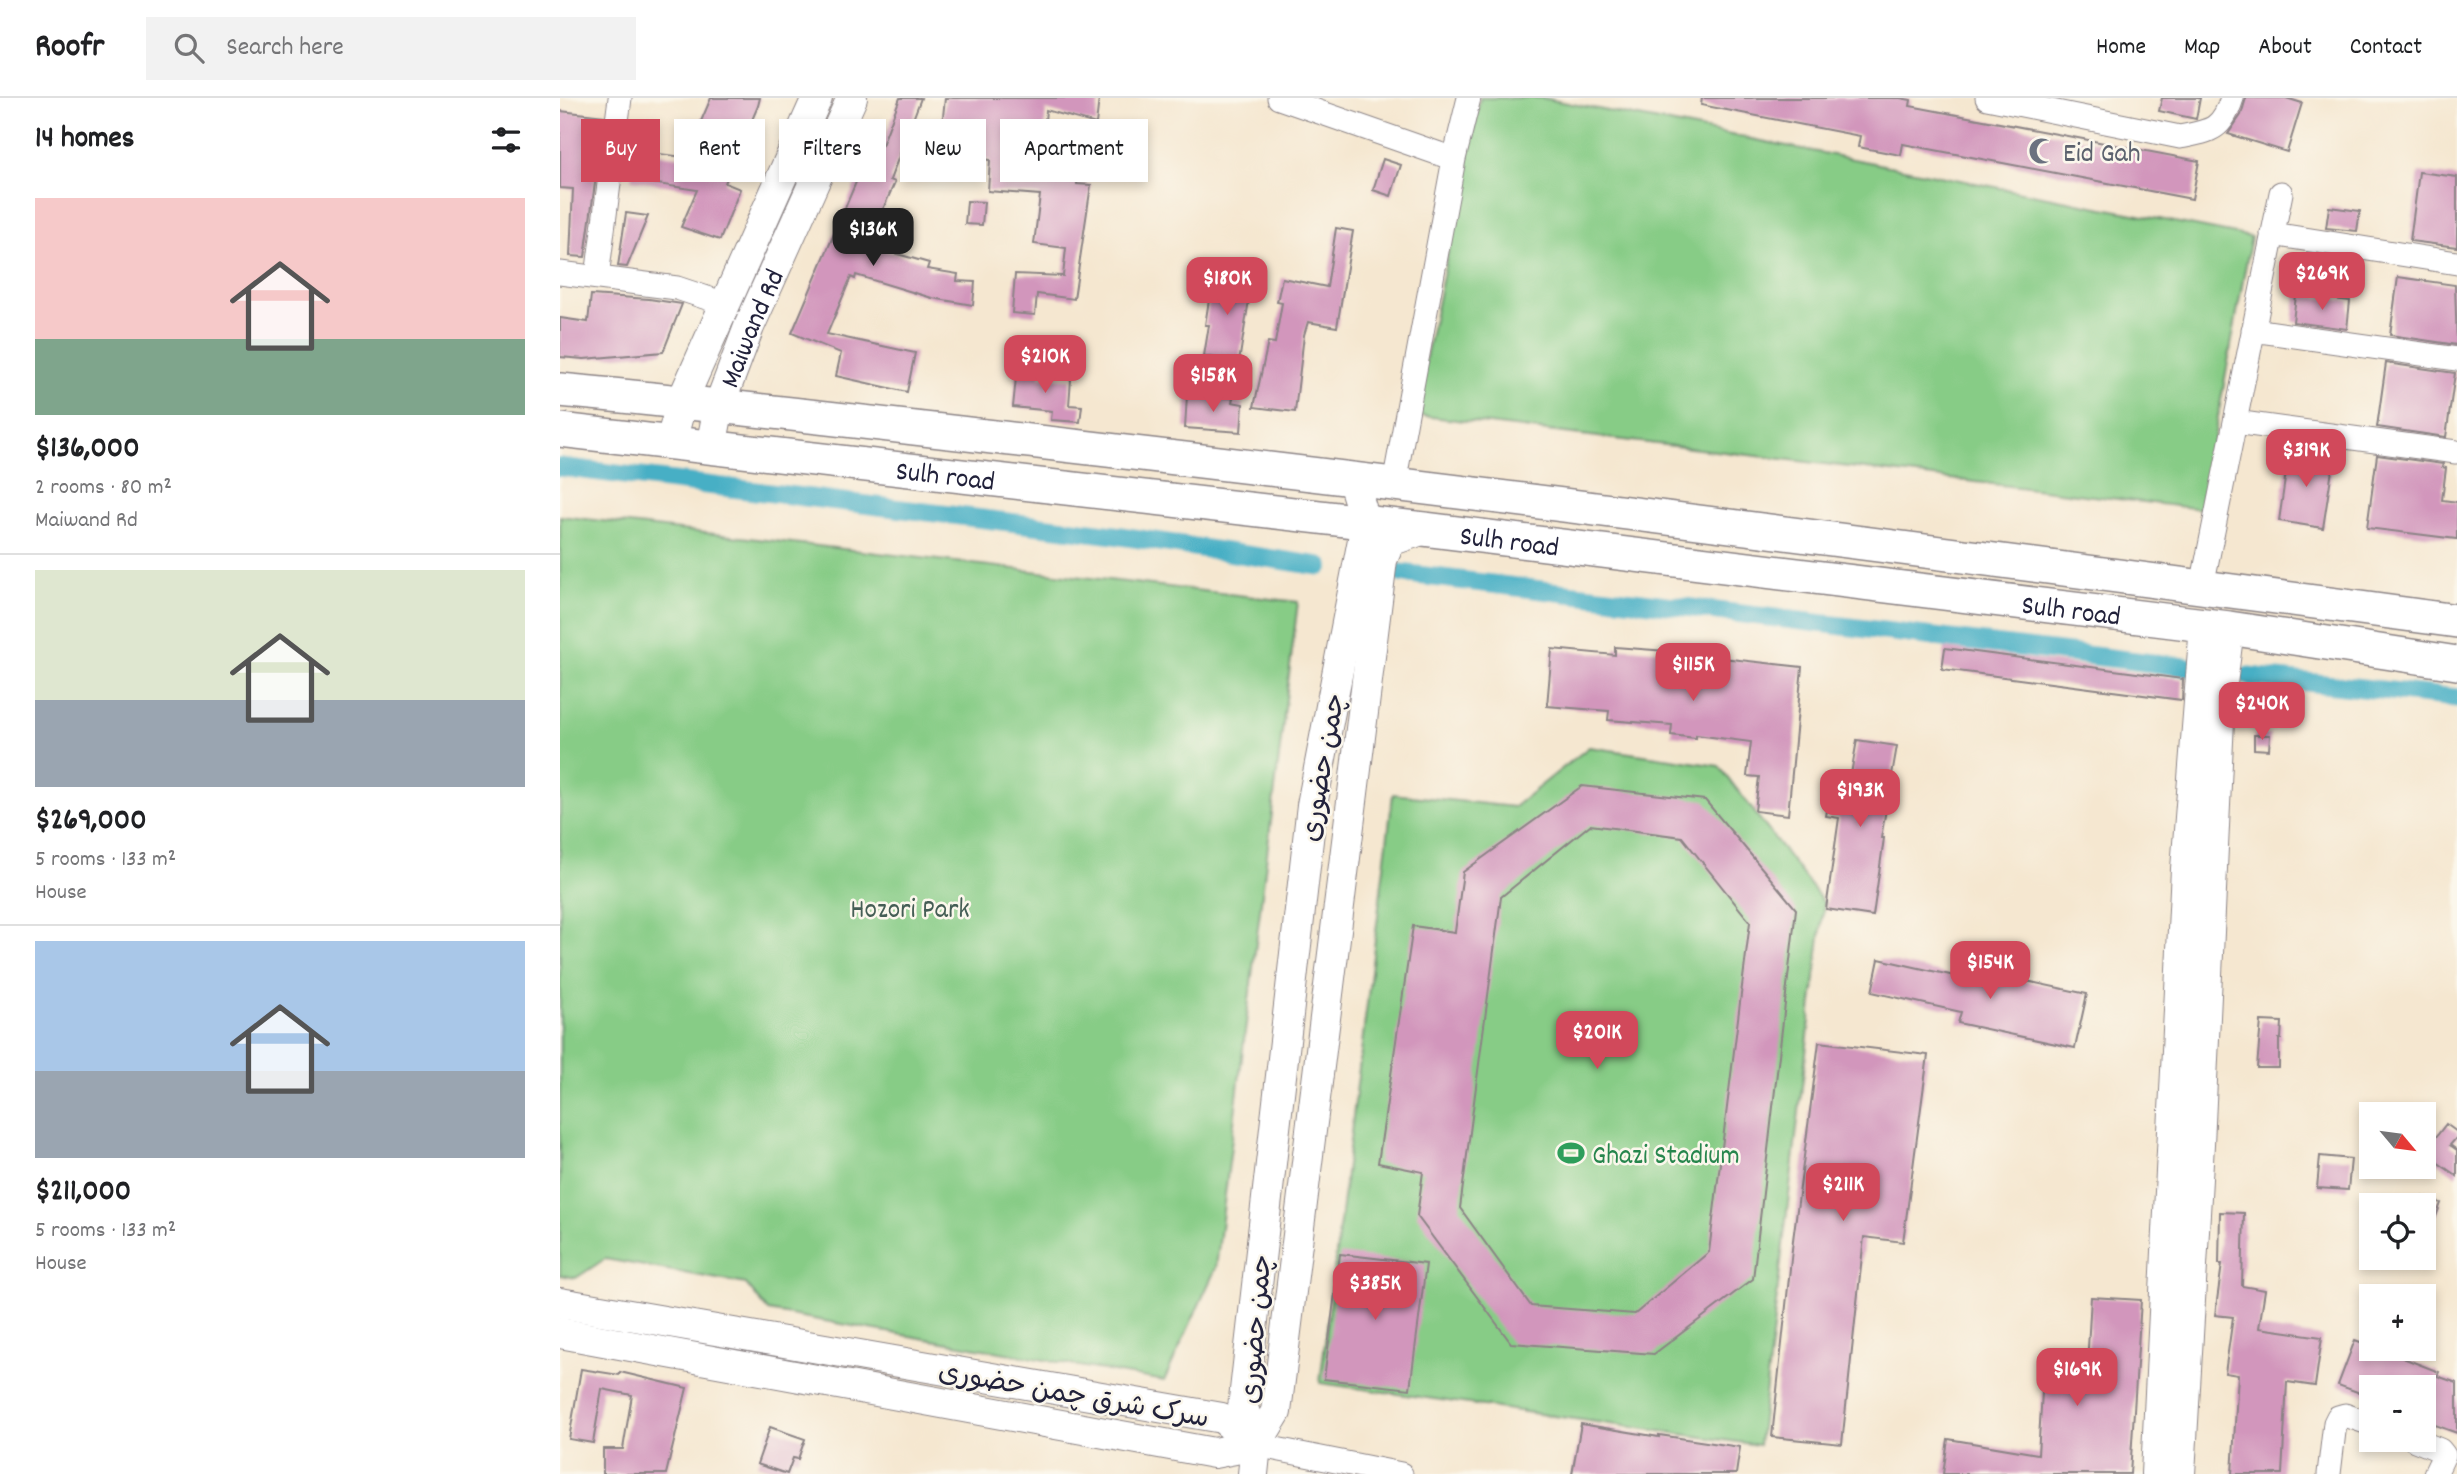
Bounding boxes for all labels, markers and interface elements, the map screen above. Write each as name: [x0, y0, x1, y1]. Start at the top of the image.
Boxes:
search box: [146, 17, 636, 80]
text: Roofr: [35, 25, 104, 72]
icon: search: [170, 29, 208, 67]
text: Search here: [226, 30, 344, 67]
text: Home: [2096, 31, 2146, 65]
text: Map: [2184, 31, 2220, 65]
text: About: [2258, 31, 2312, 65]
text: Contact: [2350, 31, 2422, 65]
text: 14 homes: [35, 119, 134, 162]
chip: Buy: [581, 119, 660, 182]
chip: Rent: [674, 119, 765, 182]
chip: Filters: [779, 119, 886, 182]
chip: New: [900, 119, 986, 182]
chip: Apartment: [1000, 119, 1148, 182]
icon: filters: [487, 121, 525, 159]
mosque icon: Eid Gah: [2027, 136, 2057, 166]
place label: Eid Gah: [2063, 136, 2140, 176]
pin: $136K: [824, 208, 922, 268]
text: $136K: [849, 214, 897, 247]
icon: home: [217, 243, 343, 369]
pin: $269K: [2273, 252, 2371, 312]
pin: $180K: [1178, 258, 1276, 317]
text: $269K: [2295, 258, 2349, 291]
text: $180K: [1202, 263, 1252, 296]
street label: Maiwand Rd: [713, 264, 797, 395]
pin: $210K: [996, 336, 1094, 395]
text: $210K: [1020, 341, 1070, 374]
pin: $158K: [1164, 354, 1262, 414]
text: $158K: [1189, 360, 1237, 393]
text: $136,000: [35, 429, 140, 472]
pin: $319K: [2257, 430, 2355, 489]
text: $319K: [2282, 435, 2330, 468]
street label: Sulh road: [893, 454, 997, 505]
text: 2 rooms · 80 m²: [35, 472, 172, 505]
text: Maiwand Rd: [35, 505, 138, 538]
street label: Sulh road: [1457, 519, 1561, 570]
street label: Sulh road: [2019, 588, 2123, 640]
icon: home: [217, 615, 343, 741]
pin: $115K: [1644, 644, 1742, 703]
text: $115K: [1671, 649, 1715, 682]
pin: $240K: [2213, 682, 2311, 742]
text: $240K: [2235, 688, 2289, 721]
street label: چمن حضوری: [1293, 690, 1359, 845]
pin: $193K: [1811, 770, 1909, 829]
text: $193K: [1836, 775, 1884, 808]
text: $269,000: [35, 801, 147, 844]
text: 5 rooms · 133 m²: [35, 844, 176, 877]
text: House: [35, 877, 87, 910]
park label: Hozori Park: [850, 892, 970, 932]
pin: $154K: [1941, 942, 2039, 1001]
text: $154K: [1966, 947, 2014, 980]
icon: home: [217, 986, 343, 1112]
pin: $201K: [1548, 1012, 1646, 1071]
text: $201K: [1572, 1017, 1622, 1050]
north arrow: [2359, 1102, 2436, 1180]
map controls: [2359, 1102, 2436, 1452]
sports icon: Ghazi Stadium: [1556, 1138, 1586, 1168]
place label: Ghazi Stadium: [1592, 1138, 1740, 1178]
pin: $211K: [1794, 1164, 1892, 1223]
text: $211K: [1822, 1169, 1864, 1202]
text: $211,000: [35, 1172, 131, 1215]
button: locate: [2359, 1193, 2436, 1270]
text: 5 rooms · 133 m²: [35, 1215, 176, 1248]
text: House: [35, 1248, 87, 1281]
street label: چمن حضوری: [1233, 1253, 1285, 1406]
pin: $385K: [1326, 1262, 1424, 1322]
text: $385K: [1349, 1268, 1401, 1301]
button: +: [2359, 1284, 2436, 1361]
pin: $169K: [2028, 1348, 2126, 1408]
street label: سرک شرق چمن حضوری: [935, 1354, 1212, 1441]
text: $169K: [2052, 1354, 2102, 1387]
button: −: [2359, 1375, 2436, 1452]

